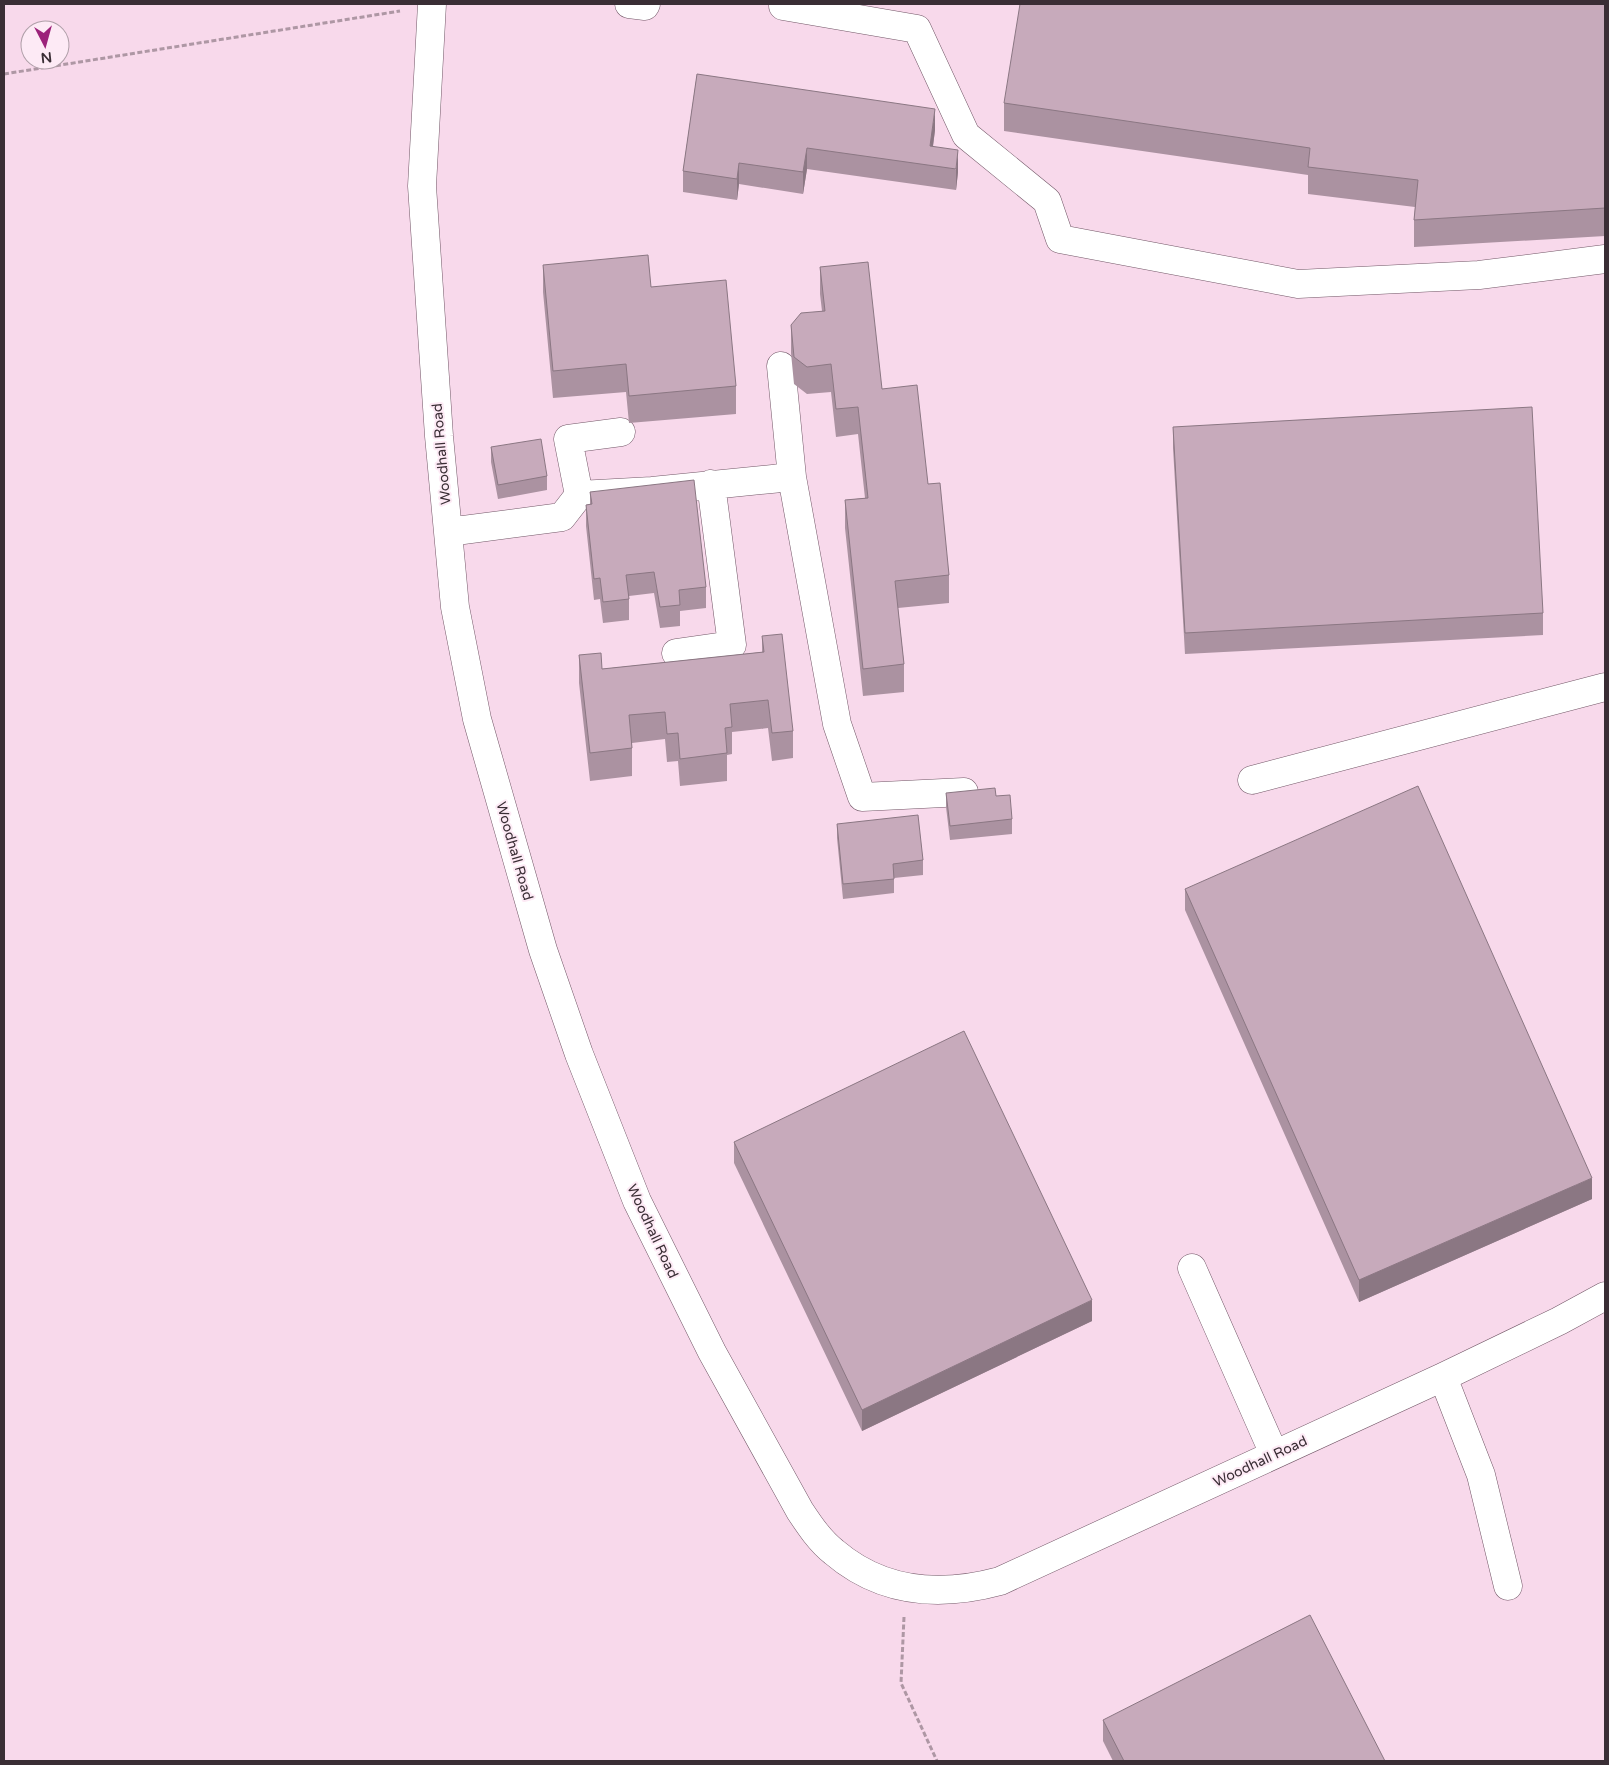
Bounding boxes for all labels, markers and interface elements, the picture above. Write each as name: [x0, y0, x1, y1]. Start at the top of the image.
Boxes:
north arrow: [20, 20, 70, 70]
text: N: [40, 48, 53, 66]
street label: Woodhall Road: [429, 403, 454, 505]
street label: Woodhall Road: [492, 800, 537, 902]
street label: Woodhall Road: [623, 1182, 682, 1281]
street label: Woodhall Road: [1211, 1432, 1310, 1491]

